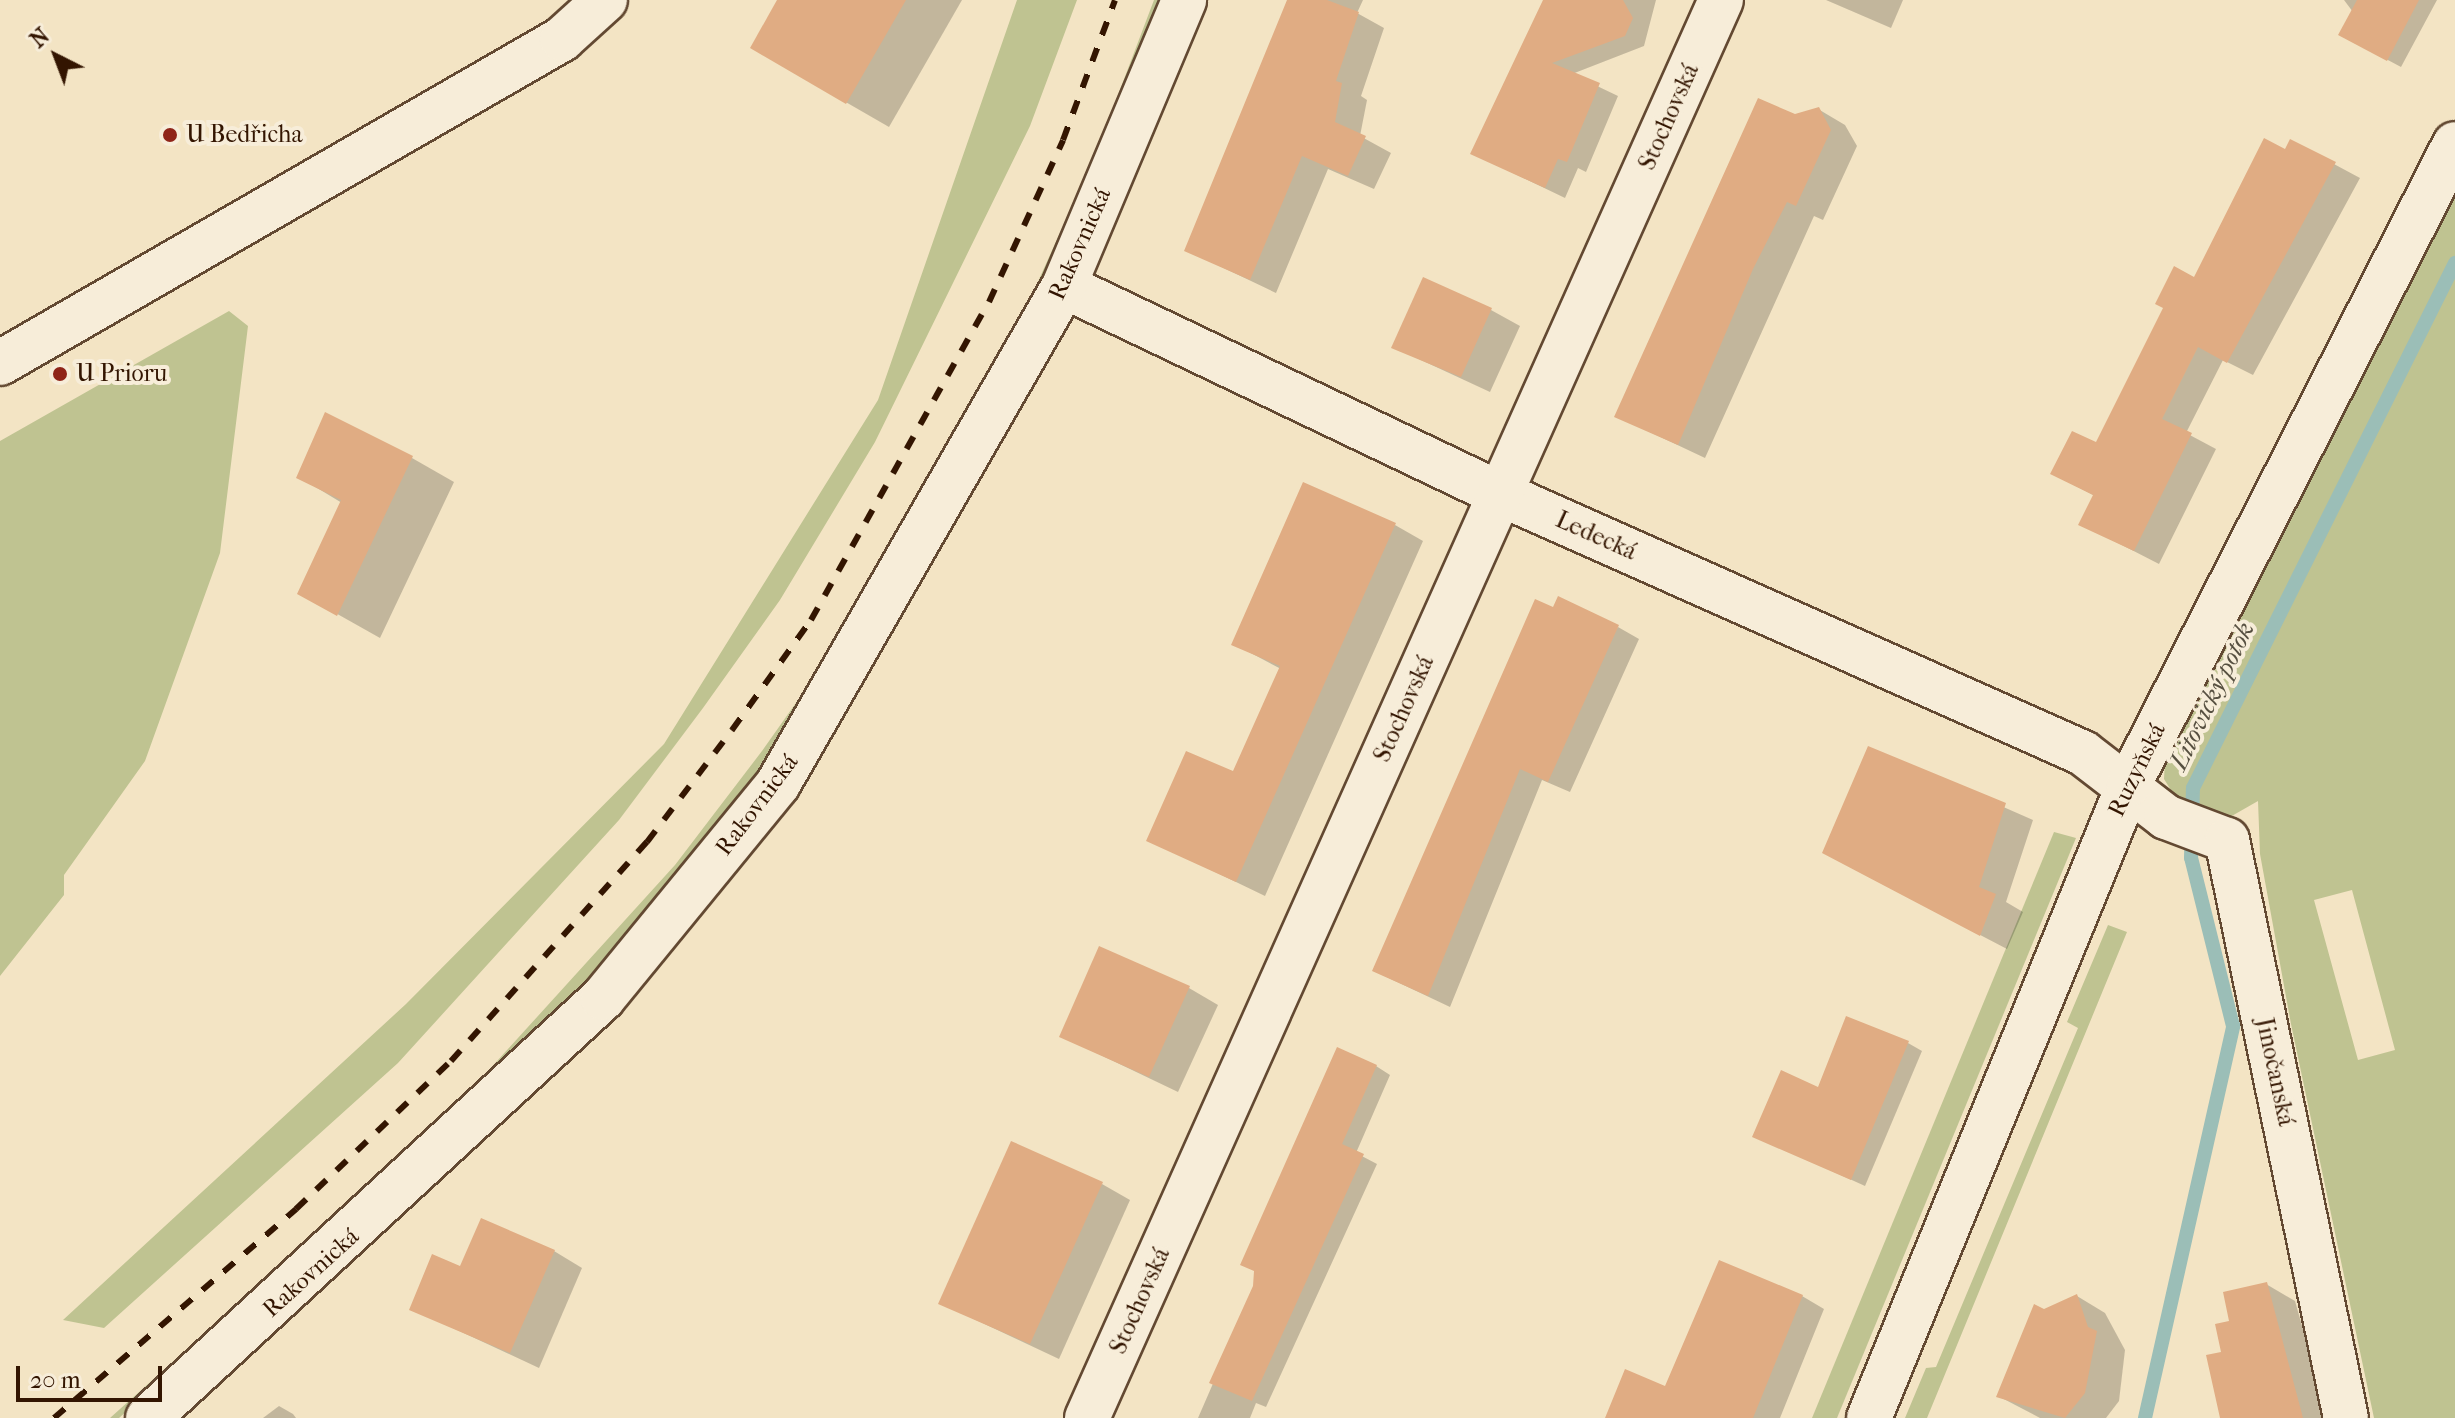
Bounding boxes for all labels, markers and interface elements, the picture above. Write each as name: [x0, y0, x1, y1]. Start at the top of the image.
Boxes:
north arrow: [16, 16, 96, 96]
text: N: [25, 23, 55, 53]
street label: Stochovská: [1633, 60, 1705, 174]
place label: U Bedřicha: [186, 121, 303, 149]
marker: U Bedřicha: [161, 126, 179, 144]
street label: Rakovnická: [1043, 184, 1117, 304]
place label: U Prioru: [76, 360, 167, 388]
marker: U Prioru: [51, 365, 69, 383]
street label: Ledecká: [1551, 505, 1641, 567]
water label: Litovický potok: [2163, 617, 2261, 775]
street label: Stochovská: [1368, 652, 1440, 766]
street label: Ruzyňská: [2102, 719, 2172, 821]
street label: Rakovnická: [710, 749, 804, 861]
street label: Jinočanská: [2250, 1015, 2300, 1129]
street label: Rakovnická: [257, 1222, 365, 1324]
street label: Stochovská: [1104, 1244, 1176, 1358]
scale bar: [20, 1350, 166, 1400]
text: 20 m: [30, 1366, 81, 1394]

